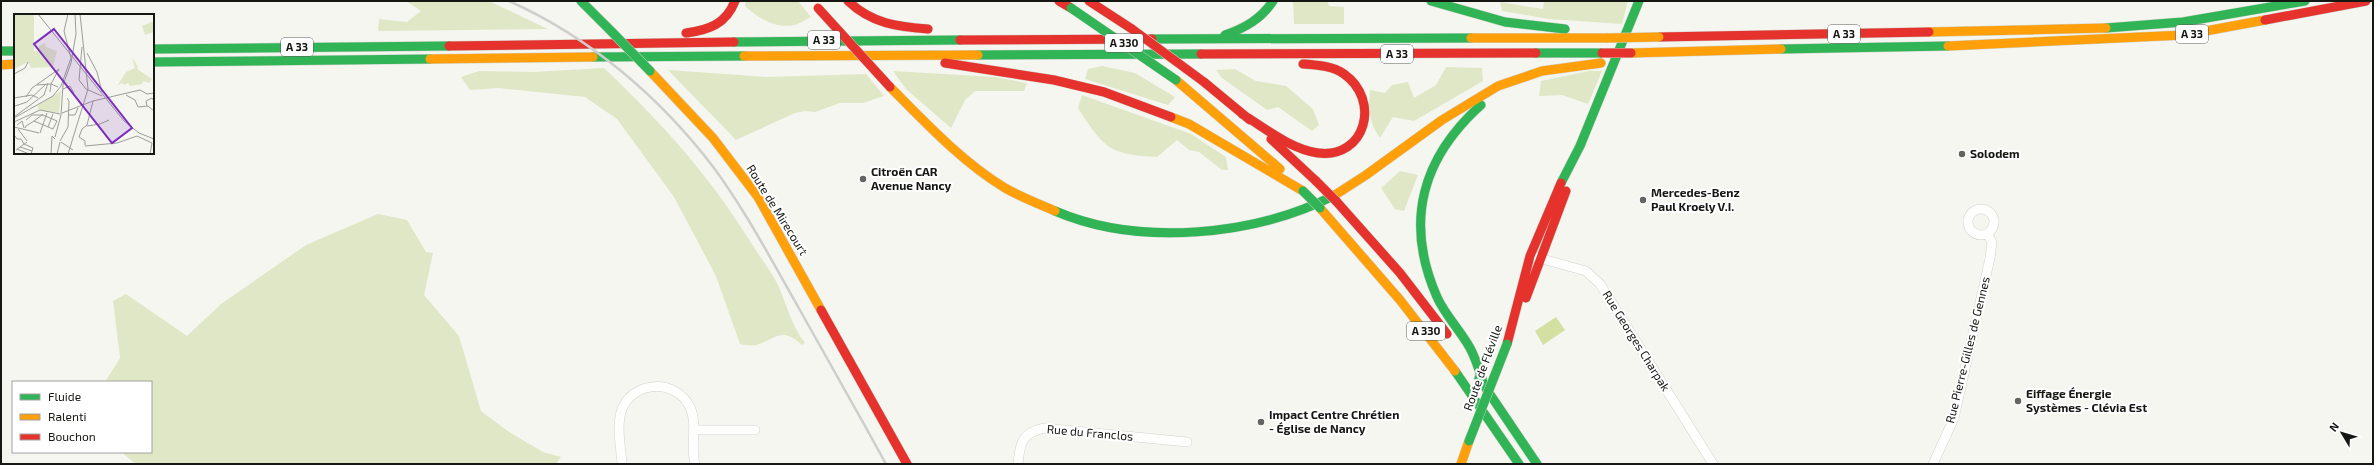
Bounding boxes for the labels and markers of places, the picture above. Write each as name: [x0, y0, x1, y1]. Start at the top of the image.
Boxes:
place label: Solodem: [1970, 146, 2020, 160]
marker: Solodem: [1957, 149, 1967, 159]
place label: Citroën CAR Avenue Nancy: [871, 164, 952, 193]
marker: Citroën CAR Avenue Nancy: [858, 174, 868, 184]
place label: Mercedes-Benz Paul Kroely V.I.: [1651, 185, 1740, 214]
marker: Mercedes-Benz Paul Kroely V.I.: [1638, 195, 1648, 205]
place label: Eiffage Énergie Systèmes - Clévia Est: [2026, 386, 2147, 415]
marker: Eiffage Énergie Systèmes - Clévia Est: [2013, 396, 2023, 406]
place label: Impact Centre Chrétien - Église de Nancy: [1269, 407, 1399, 436]
marker: Impact Centre Chrétien - Église de Nancy: [1256, 417, 1266, 427]

